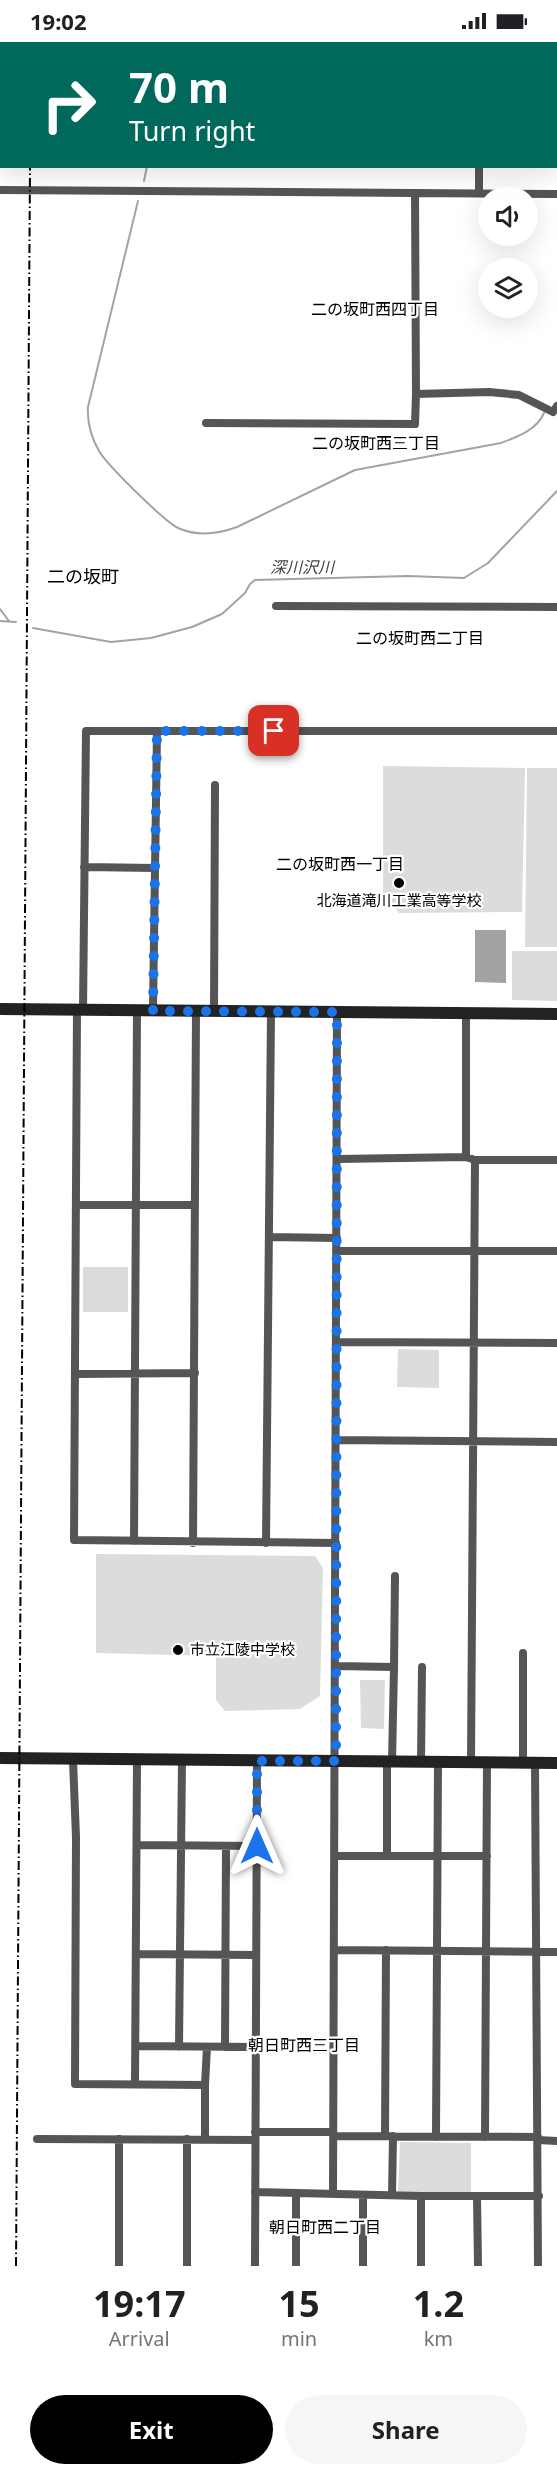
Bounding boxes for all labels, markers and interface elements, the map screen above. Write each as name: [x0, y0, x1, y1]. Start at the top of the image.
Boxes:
text: 19:02: [30, 6, 87, 36]
text: 70 m: [129, 58, 229, 115]
icon: right: [30, 66, 108, 144]
text: Turn right: [129, 112, 255, 149]
map controls: [478, 186, 538, 318]
button: sound: [478, 186, 538, 246]
button: layers: [478, 258, 538, 318]
district label: 二の坂町西四丁目: [311, 298, 439, 320]
district label: 二の坂町西三丁目: [312, 432, 440, 454]
water label: 深川沢川: [270, 556, 336, 578]
district label: 二の坂町: [47, 564, 119, 588]
district label: 二の坂町西二丁目: [356, 627, 484, 649]
pin: [248, 705, 299, 756]
icon: arrive: [257, 714, 290, 747]
district label: 二の坂町西一丁目: [276, 853, 404, 875]
marker: 北海道滝川工業高等学校: [392, 876, 406, 890]
place label: 北海道滝川工業高等学校: [316, 890, 482, 910]
place label: 市立江陵中学校: [190, 1639, 295, 1659]
marker: 市立江陵中学校: [171, 1643, 185, 1657]
position arrow: [225, 1814, 289, 1878]
district label: 朝日町西三丁目: [248, 2034, 360, 2056]
district label: 朝日町西二丁目: [269, 2216, 381, 2238]
text: 19:17: [93, 2279, 185, 2328]
text: 15: [278, 2279, 320, 2328]
text: 1.2: [413, 2279, 464, 2328]
text: Arrival: [109, 2325, 170, 2352]
text: min: [281, 2325, 317, 2352]
text: km: [424, 2325, 453, 2352]
button: Exit: [30, 2395, 273, 2464]
button: Share: [285, 2395, 527, 2464]

